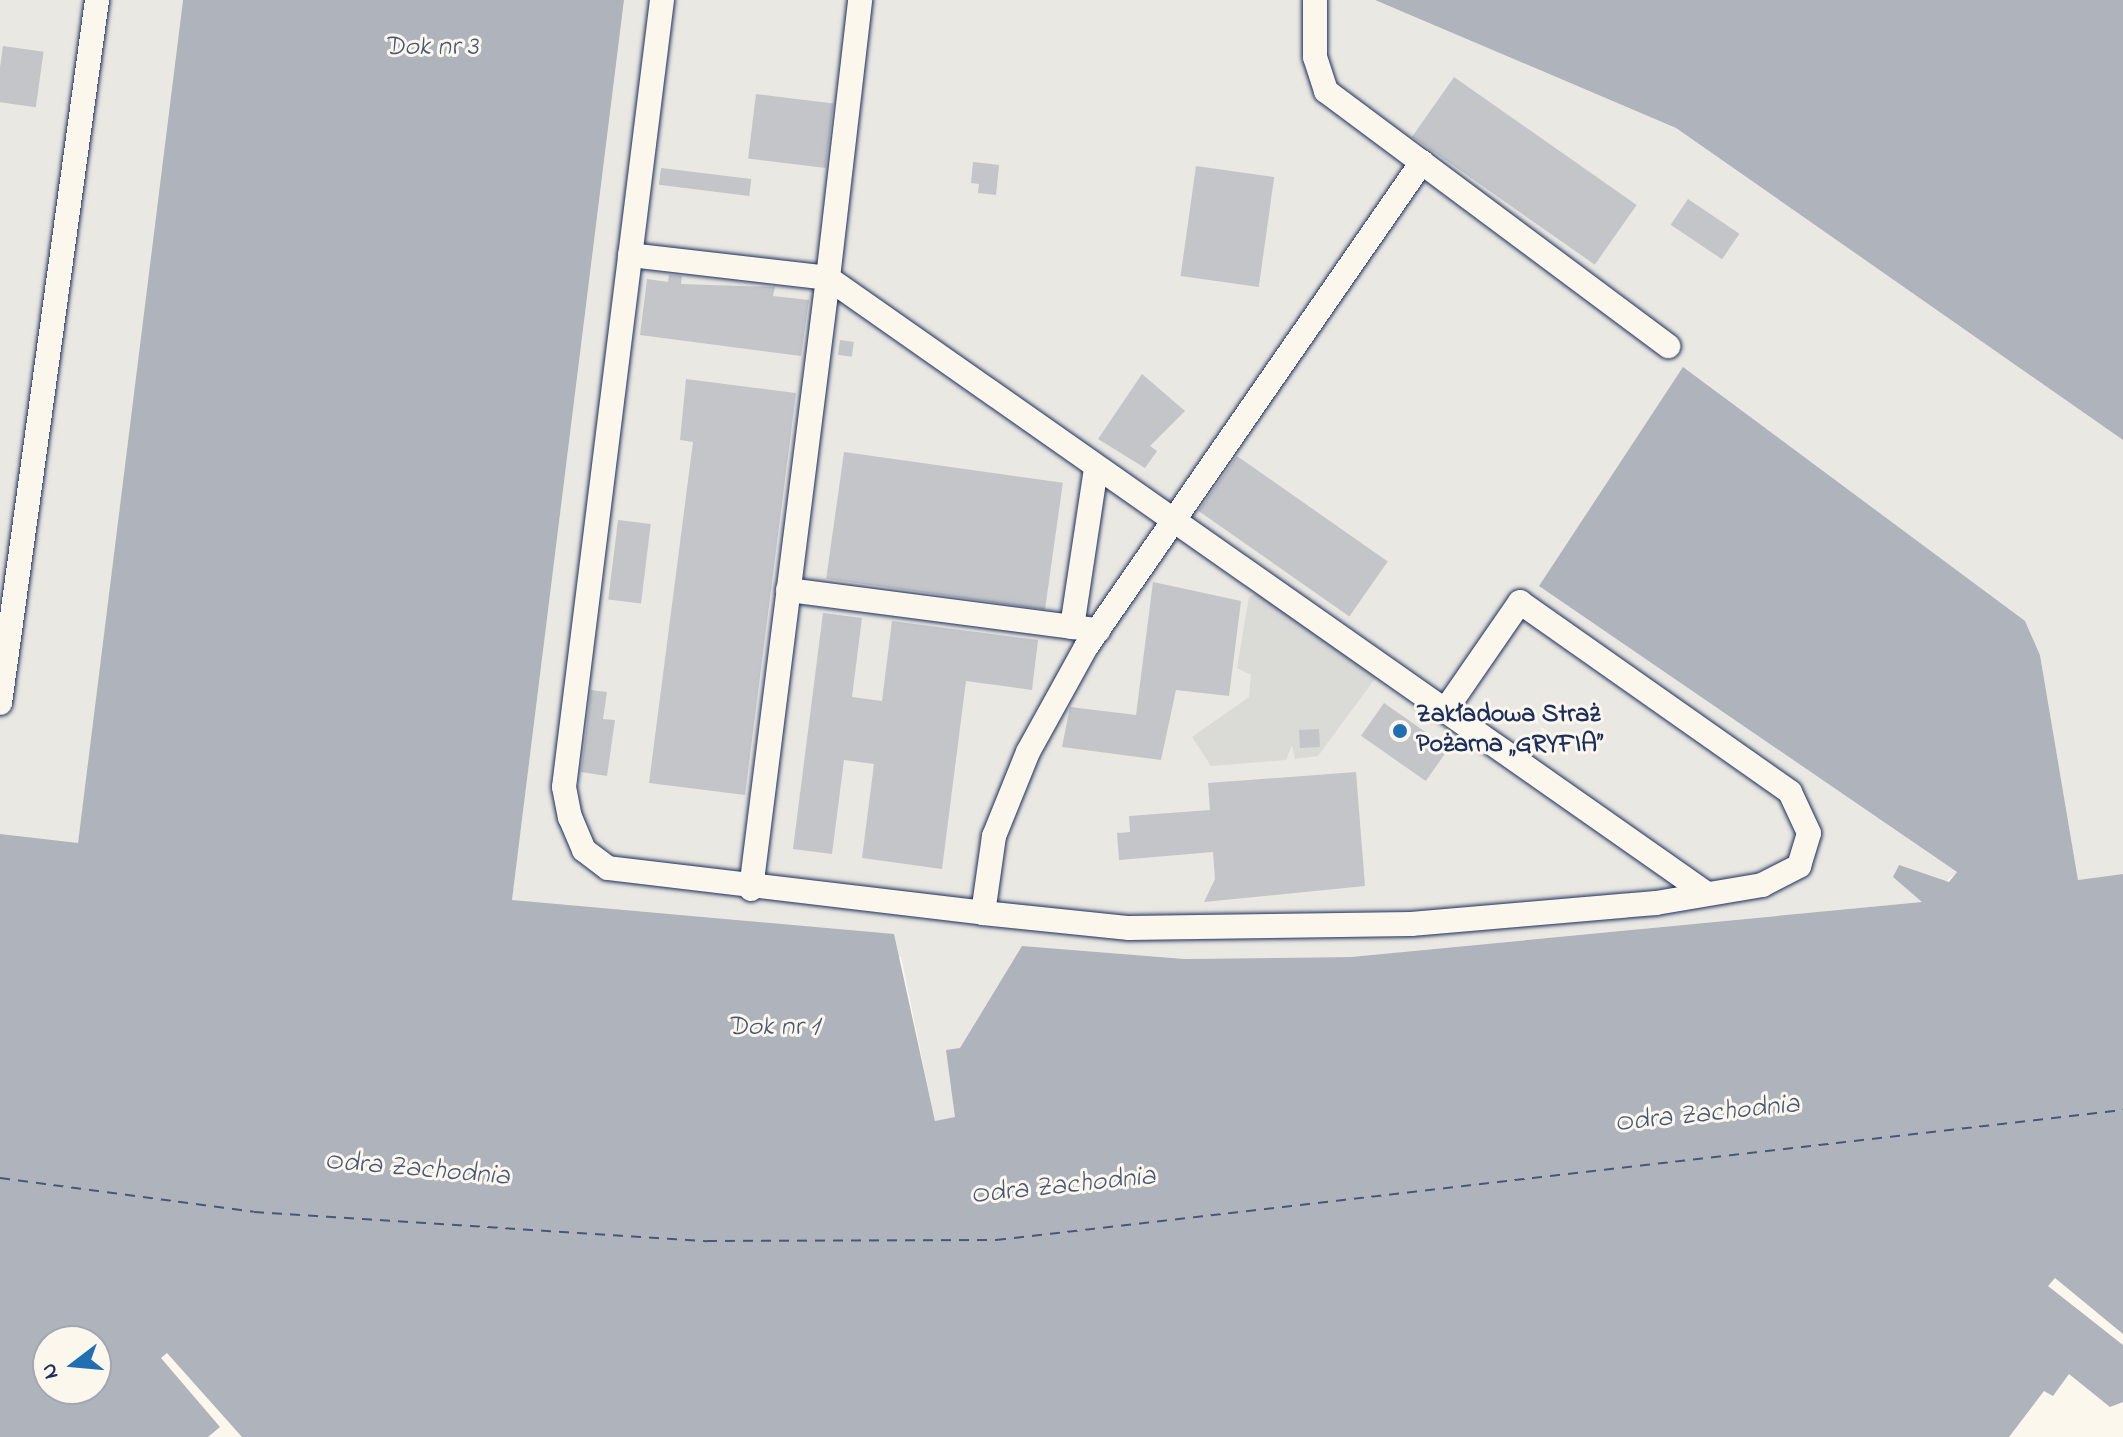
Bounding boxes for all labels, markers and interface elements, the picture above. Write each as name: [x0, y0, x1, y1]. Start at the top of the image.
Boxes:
water label: Dok nr 3: [384, 31, 478, 65]
place label: Zakładowa Straż Pożarna „GRYFIA”: [1416, 700, 1603, 762]
marker: Zakładowa Straż Pożarna „GRYFIA”: [1391, 722, 1409, 740]
water label: Dok nr 1: [727, 1011, 819, 1045]
water label: Odra Zachodnia: [1613, 1089, 1801, 1141]
water label: Odra Zachodnia: [323, 1145, 511, 1195]
water label: Odra Zachodnia: [969, 1161, 1157, 1213]
north arrow: [32, 1325, 112, 1405]
text: N: [33, 1360, 68, 1383]

